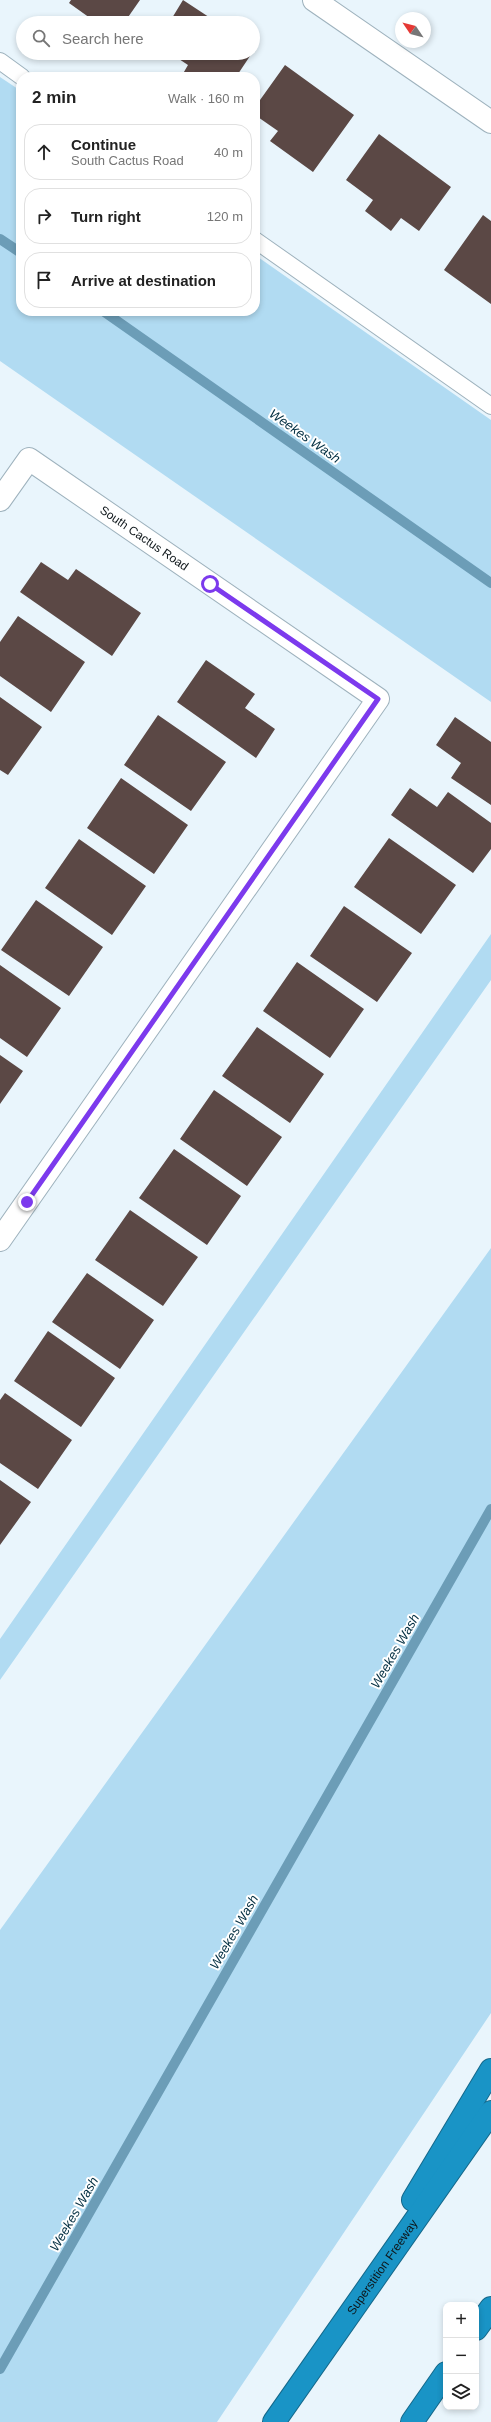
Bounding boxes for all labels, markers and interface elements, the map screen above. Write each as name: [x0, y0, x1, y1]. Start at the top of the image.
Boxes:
north arrow: [395, 12, 431, 48]
search box: [16, 16, 260, 60]
icon: search: [30, 27, 52, 49]
text: Search here: [62, 30, 144, 47]
text: 2 min: [32, 88, 76, 107]
text: Walk · 160 m: [168, 91, 244, 106]
text: Continue: [71, 136, 136, 153]
icon: ahead: [33, 141, 55, 163]
text: 40 m: [214, 145, 243, 160]
text: South Cactus Road: [71, 153, 184, 168]
icon: right: [33, 205, 55, 227]
text: Turn right: [71, 208, 141, 225]
text: 120 m: [207, 209, 243, 224]
icon: arrive: [33, 269, 55, 291]
text: Arrive at destination: [71, 272, 216, 289]
water label: Weekes Wash: [267, 406, 343, 466]
street label: South Cactus Road: [97, 503, 191, 574]
route start: [201, 575, 219, 593]
route end: [18, 1193, 36, 1211]
water label: Weekes Wash: [368, 1611, 422, 1691]
water label: Weekes Wash: [207, 1892, 261, 1972]
water label: Weekes Wash: [47, 2174, 101, 2254]
street label: Superstition Freeway: [344, 2217, 420, 2317]
map controls: [443, 2302, 479, 2410]
button: +: [443, 2302, 479, 2338]
button: −: [443, 2338, 479, 2374]
button: layers: [443, 2374, 479, 2410]

